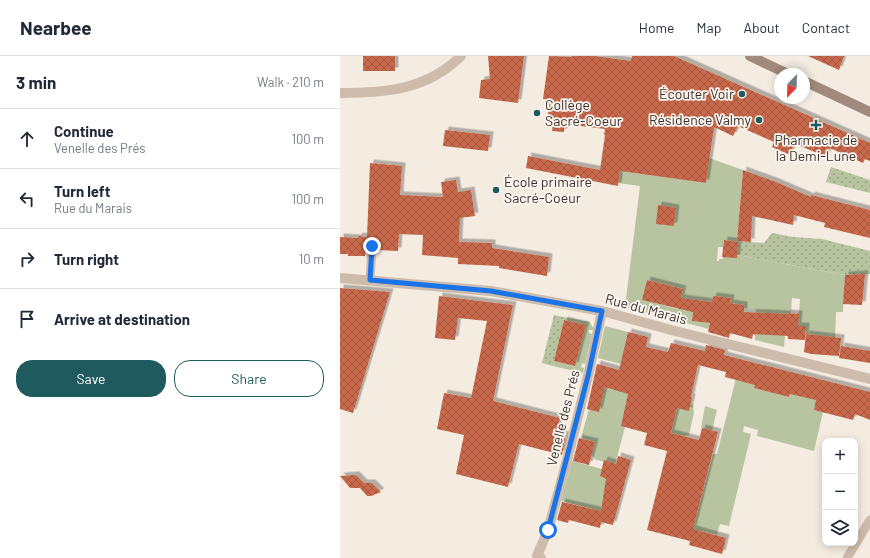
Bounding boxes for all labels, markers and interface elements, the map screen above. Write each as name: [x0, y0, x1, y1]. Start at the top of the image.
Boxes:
text: Nearbee: [20, 16, 92, 39]
text: Home: [639, 19, 675, 36]
text: Map: [697, 19, 721, 36]
text: About: [743, 19, 780, 36]
text: Contact: [802, 19, 850, 36]
north arrow: [774, 68, 810, 104]
text: 3 min: [16, 72, 56, 92]
text: Walk · 210 m: [257, 74, 324, 90]
place label: Écouter Voir: [659, 85, 734, 102]
marker: Écouter Voir: [737, 89, 747, 99]
place label: Collège Sacré-Coeur: [545, 96, 622, 129]
marker: Collège Sacré-Coeur: [532, 108, 542, 118]
place label: Résidence Valmy: [649, 111, 752, 128]
marker: Résidence Valmy: [754, 115, 764, 125]
marker: Pharmacie de la Demi-Lune: [811, 120, 821, 130]
text: Continue: [54, 122, 114, 140]
icon: ahead: [16, 128, 38, 150]
text: 100 m: [291, 131, 324, 147]
place label: Pharmacie de la Demi-Lune: [774, 131, 858, 164]
text: Venelle des Prés: [54, 140, 146, 156]
place label: École primaire Sacré-Coeur: [504, 173, 592, 206]
text: Turn left: [54, 182, 110, 200]
marker: École primaire Sacré-Coeur: [491, 185, 501, 195]
icon: left: [16, 188, 38, 210]
text: 100 m: [291, 191, 324, 207]
text: Rue du Marais: [54, 200, 132, 216]
route end: [363, 237, 381, 255]
icon: right: [16, 248, 38, 270]
text: Turn right: [54, 250, 119, 268]
text: 10 m: [299, 251, 324, 267]
street label: Rue du Marais: [603, 289, 689, 328]
icon: arrive: [16, 308, 38, 330]
text: Arrive at destination: [54, 310, 190, 328]
button: Save: [16, 360, 166, 397]
button: Share: [174, 360, 324, 397]
street label: Venelle des Prés: [542, 368, 583, 468]
map controls: [822, 438, 858, 546]
button: +: [822, 438, 858, 474]
button: −: [822, 474, 858, 510]
button: layers: [822, 510, 858, 546]
route start: [539, 521, 557, 539]

